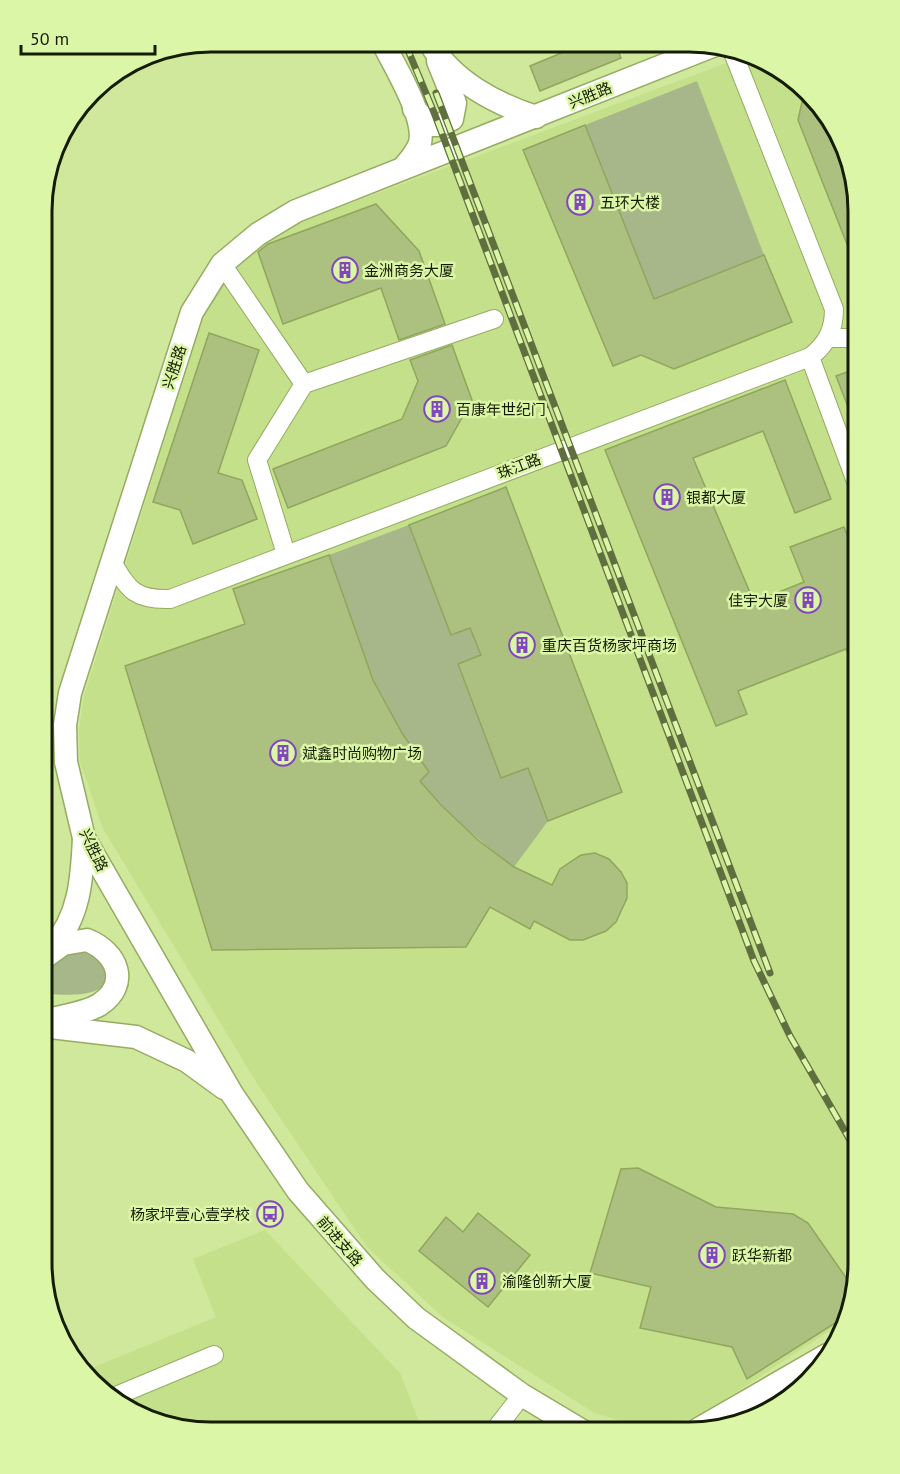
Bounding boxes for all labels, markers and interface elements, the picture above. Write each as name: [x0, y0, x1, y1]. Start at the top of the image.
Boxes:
scale bar: [21, 18, 154, 56]
text: 50 m: [30, 27, 69, 50]
street label: 兴胜路: [566, 78, 614, 112]
building icon: 五环大楼: [565, 187, 595, 217]
place label: 五环大楼: [600, 193, 660, 212]
building icon: 金洲商务大厦: [330, 255, 360, 285]
place label: 金洲商务大厦: [364, 261, 454, 280]
street label: 兴胜路: [158, 343, 190, 391]
building icon: 百康年世纪门: [422, 394, 452, 424]
place label: 百康年世纪门: [456, 400, 546, 419]
street label: 珠江路: [495, 449, 543, 483]
building icon: 银都大厦: [652, 482, 682, 512]
place label: 银都大厦: [686, 488, 746, 507]
building icon: 佳宇大厦: [793, 585, 823, 615]
place label: 佳宇大厦: [728, 591, 788, 610]
building icon: 重庆百货杨家坪商场: [507, 630, 537, 660]
place label: 重庆百货杨家坪商场: [542, 636, 677, 655]
building icon: 斌鑫时尚购物广场: [268, 738, 298, 768]
place label: 斌鑫时尚购物广场: [302, 744, 422, 763]
street label: 兴胜路: [76, 826, 112, 874]
bus stop icon: 杨家坪壹心壹学校: [255, 1199, 285, 1229]
place label: 杨家坪壹心壹学校: [130, 1205, 250, 1224]
street label: 前进支路: [313, 1212, 367, 1270]
building icon: 跃华新都: [697, 1240, 727, 1270]
place label: 跃华新都: [732, 1246, 792, 1265]
building icon: 渝隆创新大厦: [467, 1266, 497, 1296]
place label: 渝隆创新大厦: [502, 1272, 592, 1291]

